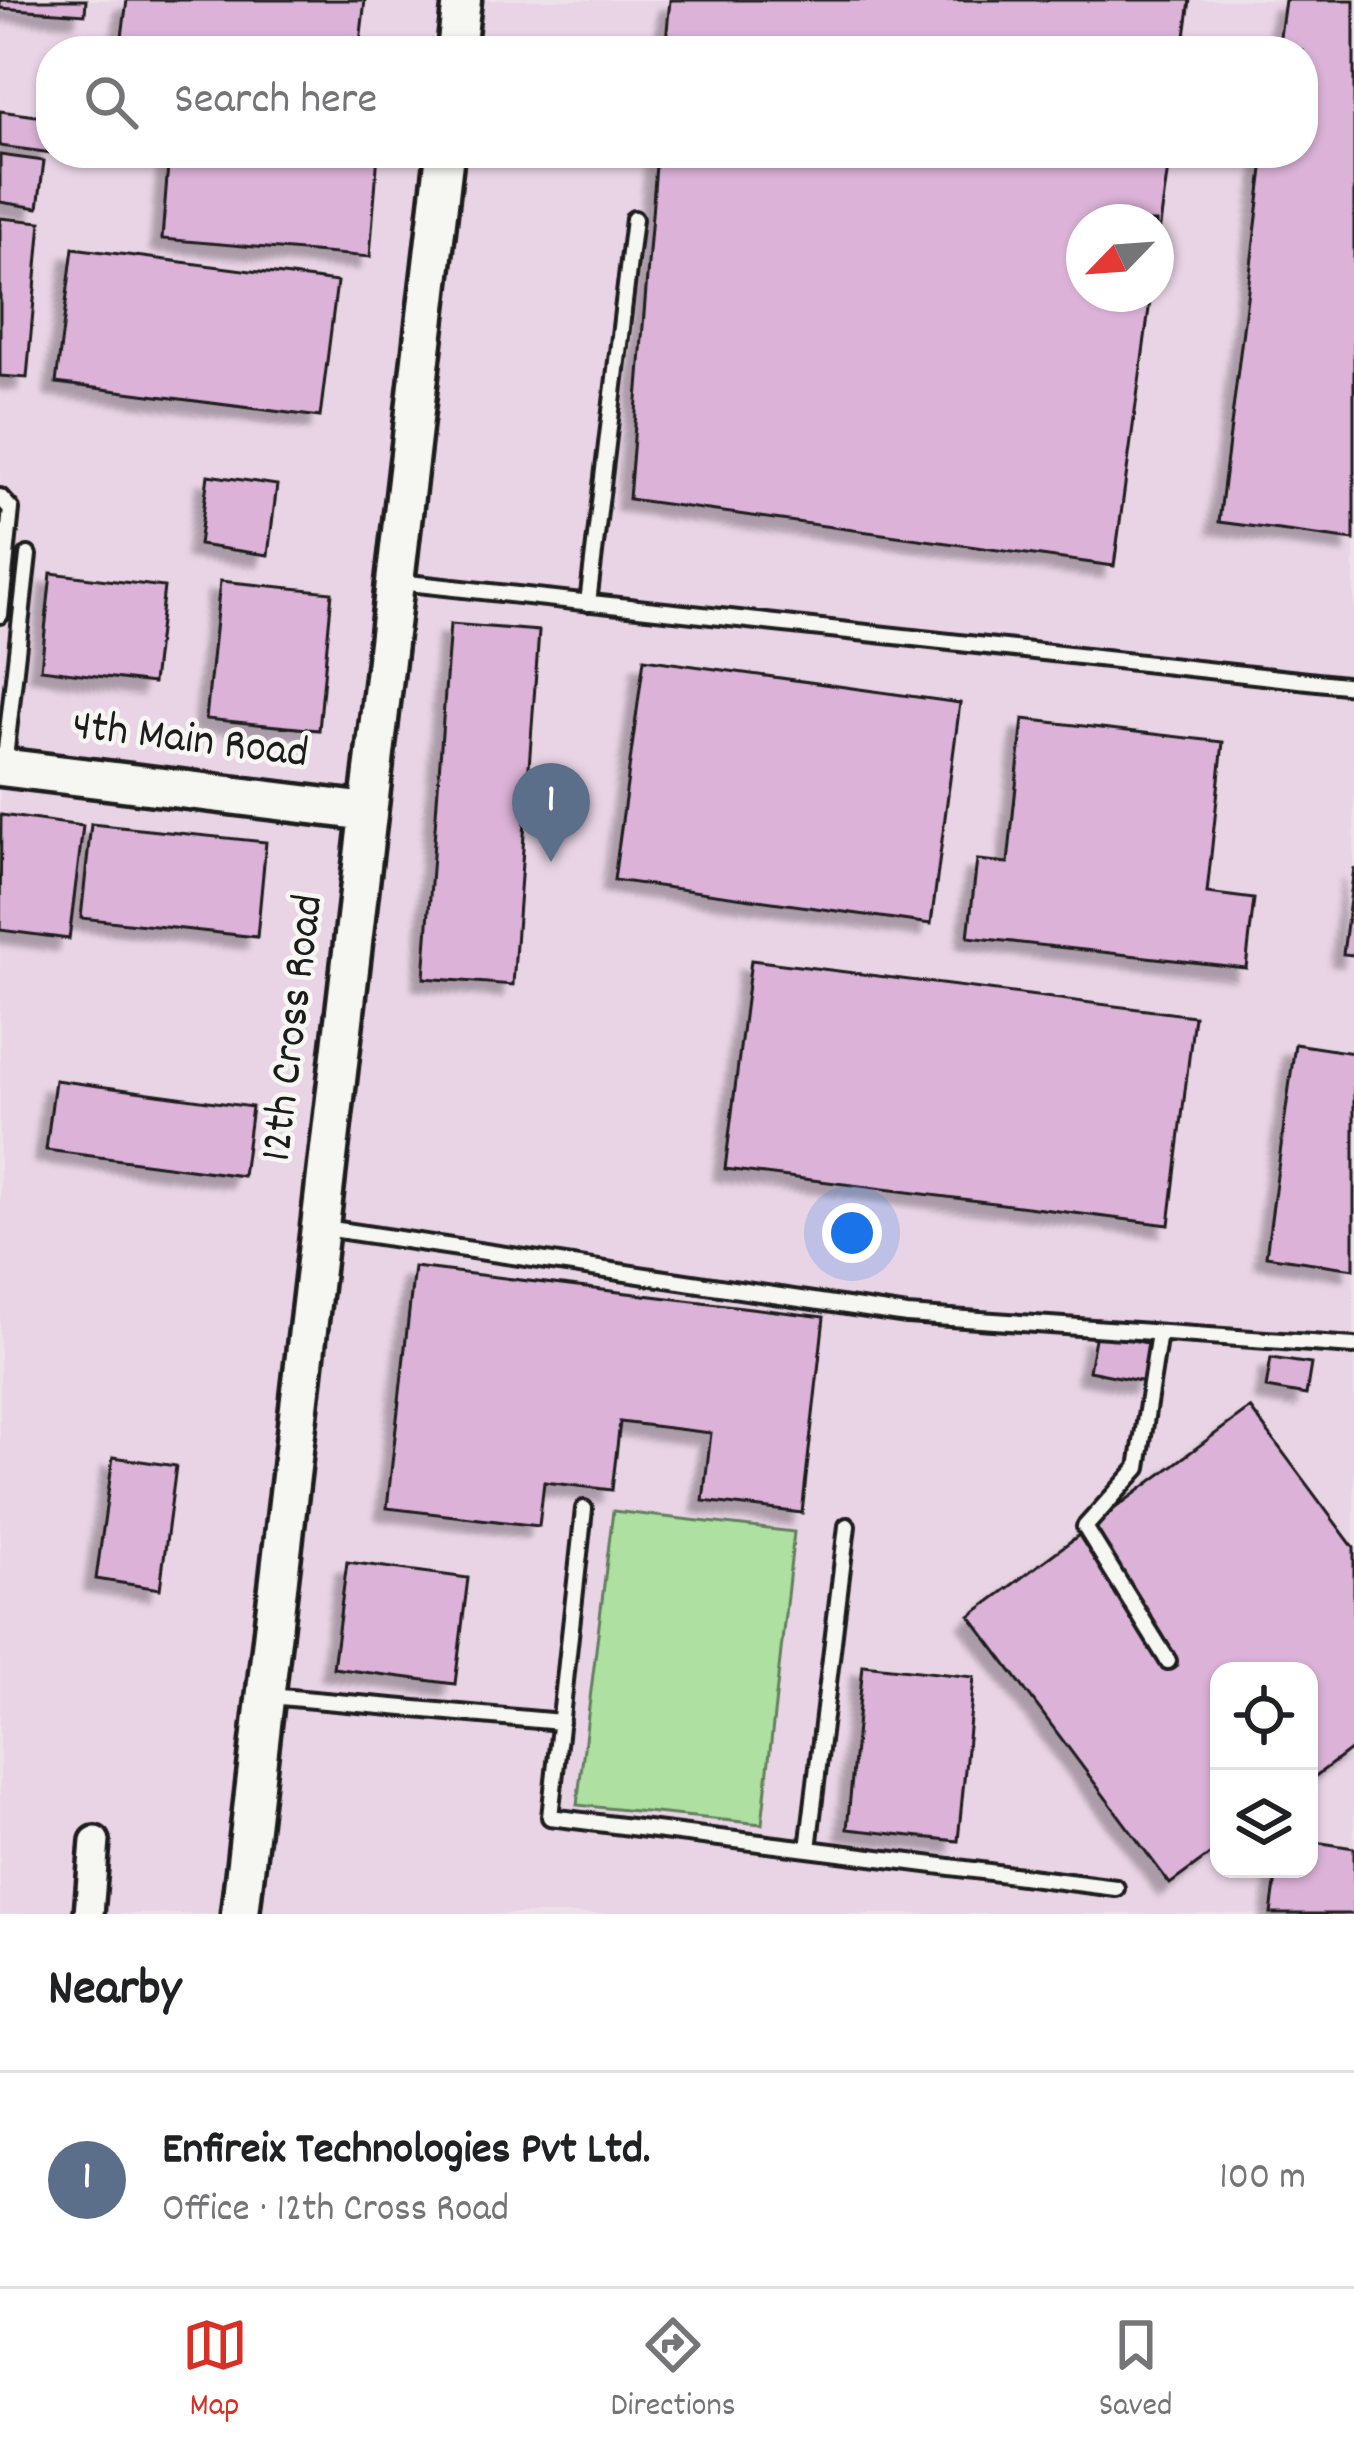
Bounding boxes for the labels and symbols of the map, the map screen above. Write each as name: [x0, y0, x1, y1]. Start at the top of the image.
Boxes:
north arrow: [1066, 204, 1174, 312]
street label: 4th Main Road: [68, 696, 312, 788]
pin: 1: [512, 763, 590, 862]
street label: 12th Cross Road: [247, 891, 343, 1165]
your location: [822, 1203, 882, 1263]

